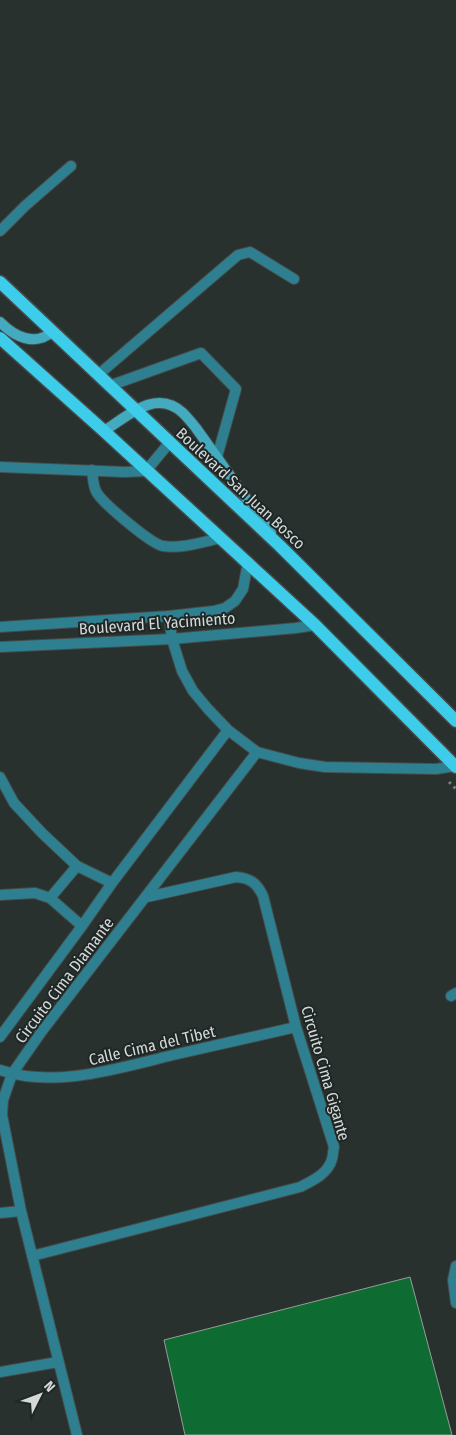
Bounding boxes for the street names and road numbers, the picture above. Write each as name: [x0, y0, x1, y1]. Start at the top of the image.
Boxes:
street label: Boulevard San Juan Bosco: [172, 424, 309, 553]
street label: Boulevard El Yacimiento: [78, 609, 236, 638]
street label: Circuito Cima Diamante: [11, 914, 118, 1047]
street label: Circuito Cima Gigante: [297, 1004, 354, 1143]
street label: Calle Cima del Tibet: [87, 1022, 218, 1069]

